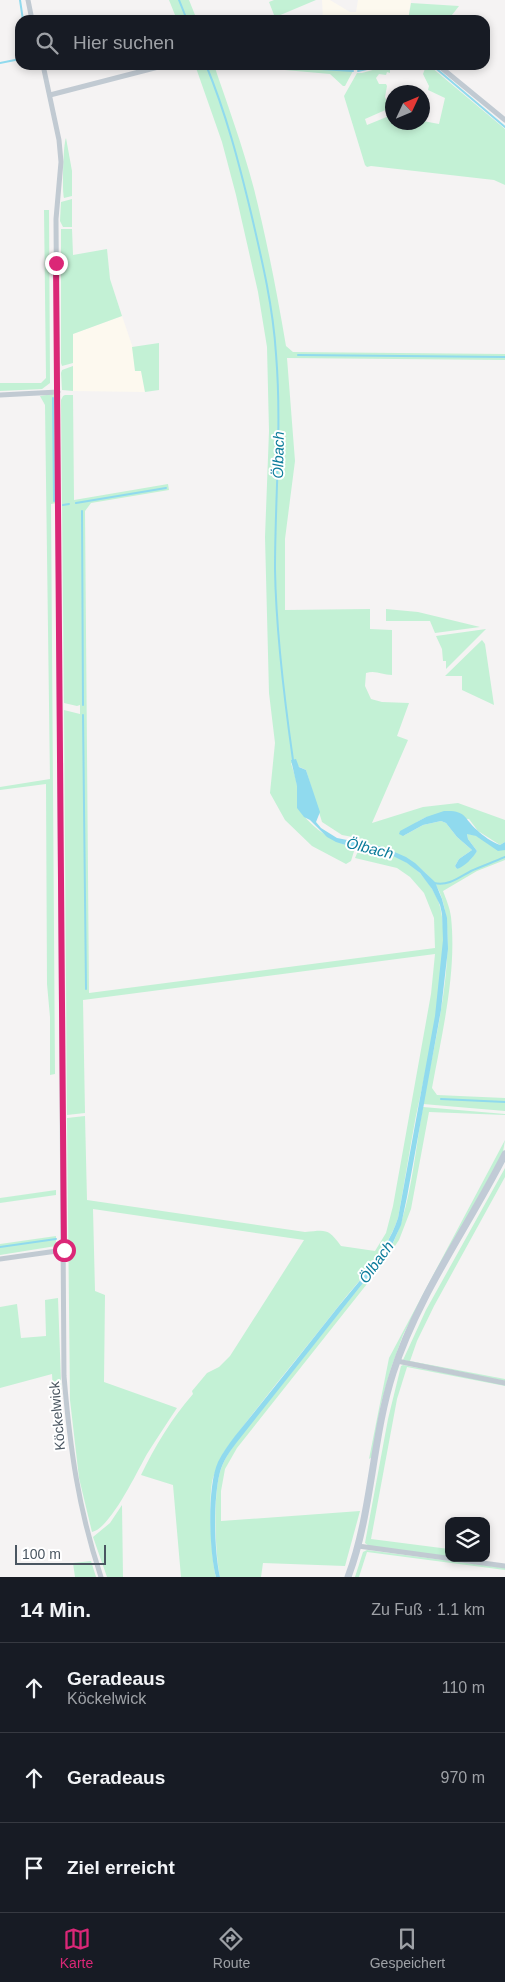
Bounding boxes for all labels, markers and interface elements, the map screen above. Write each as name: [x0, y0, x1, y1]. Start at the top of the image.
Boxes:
search box: [15, 15, 490, 70]
icon: search: [33, 29, 61, 57]
text: Hier suchen: [73, 32, 174, 53]
north arrow: [385, 85, 430, 130]
route end: [45, 252, 68, 275]
water label: Ölbach: [269, 431, 287, 479]
water label: Ölbach: [345, 834, 395, 862]
water label: Ölbach: [355, 1238, 397, 1286]
route start: [53, 1239, 76, 1262]
street label: Köckelwick: [46, 1380, 68, 1451]
map controls: [445, 1517, 490, 1562]
button: layers: [445, 1517, 490, 1562]
scale bar: [15, 1542, 106, 1565]
text: 100 m: [22, 1546, 61, 1562]
text: 14 Min.: [20, 1598, 91, 1621]
text: Zu Fuß · 1.1 km: [371, 1601, 485, 1618]
text: Geradeaus: [67, 1668, 165, 1689]
icon: ahead: [20, 1674, 48, 1702]
text: 110 m: [442, 1679, 485, 1696]
text: Köckelwick: [67, 1690, 146, 1707]
icon: ahead: [20, 1764, 48, 1792]
text: Geradeaus: [67, 1767, 165, 1788]
text: 970 m: [441, 1769, 485, 1786]
icon: arrive: [20, 1854, 48, 1882]
text: Ziel erreicht: [67, 1857, 175, 1878]
tab: Karte: [60, 1925, 93, 1971]
tab: Route: [213, 1925, 250, 1971]
tab: Gespeichert: [370, 1925, 445, 1971]

